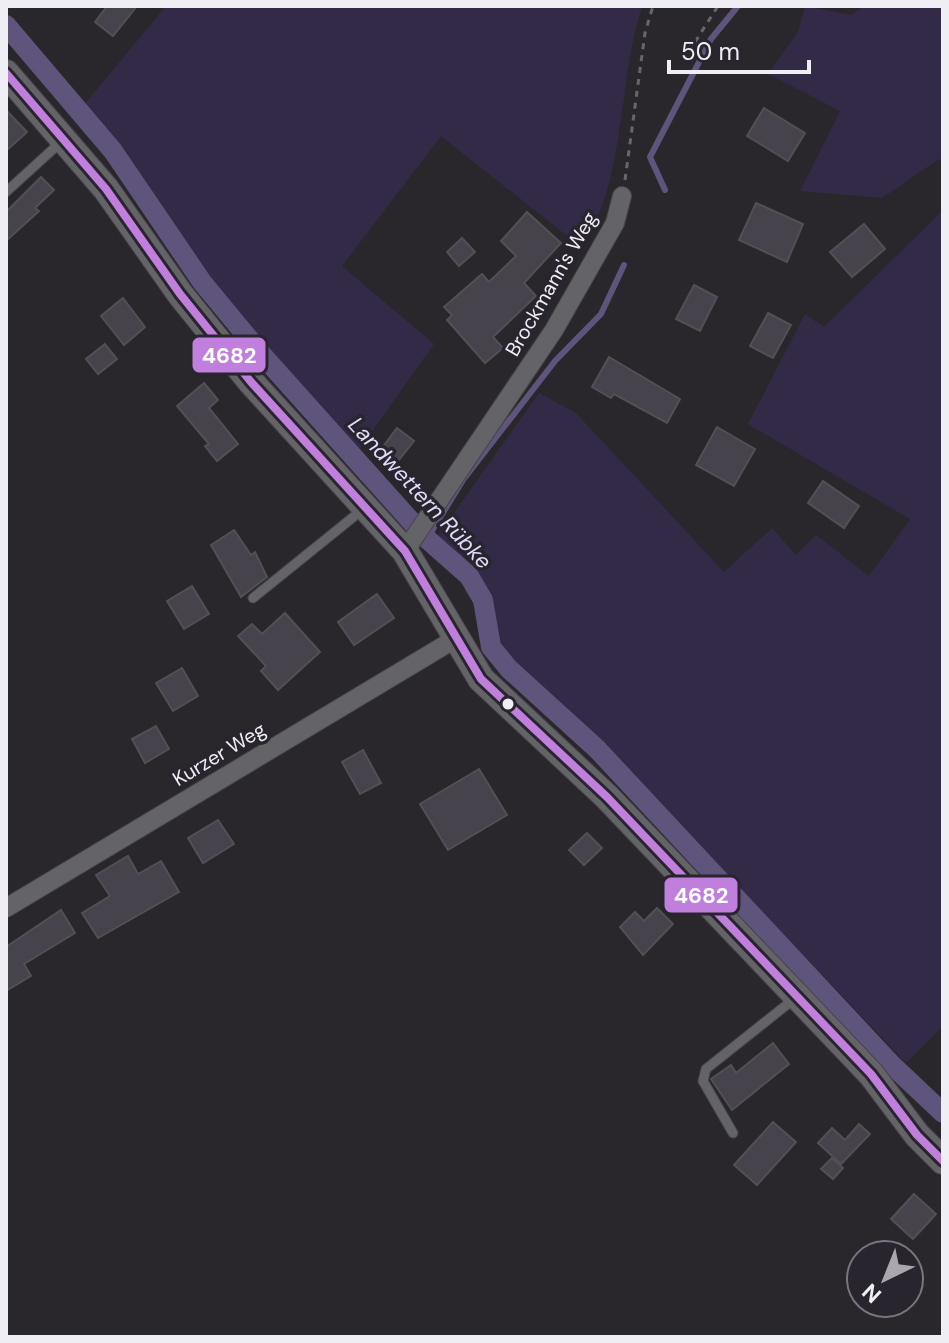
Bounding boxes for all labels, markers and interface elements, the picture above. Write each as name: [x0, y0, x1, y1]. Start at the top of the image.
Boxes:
scale bar: [669, 24, 809, 74]
text: 50 m: [681, 36, 740, 67]
street label: Brockmann's Weg: [499, 207, 603, 361]
line badge: 4682: [191, 336, 267, 374]
text: 4682: [202, 341, 256, 370]
water label: Landwettern Rübke: [342, 411, 498, 575]
unlabelled marker: [500, 696, 516, 712]
street label: Kurzer Weg: [168, 716, 270, 792]
line badge: 4682: [663, 876, 739, 914]
text: 4682: [674, 881, 728, 910]
north arrow: [845, 1239, 925, 1319]
text: N: [856, 1277, 887, 1309]

